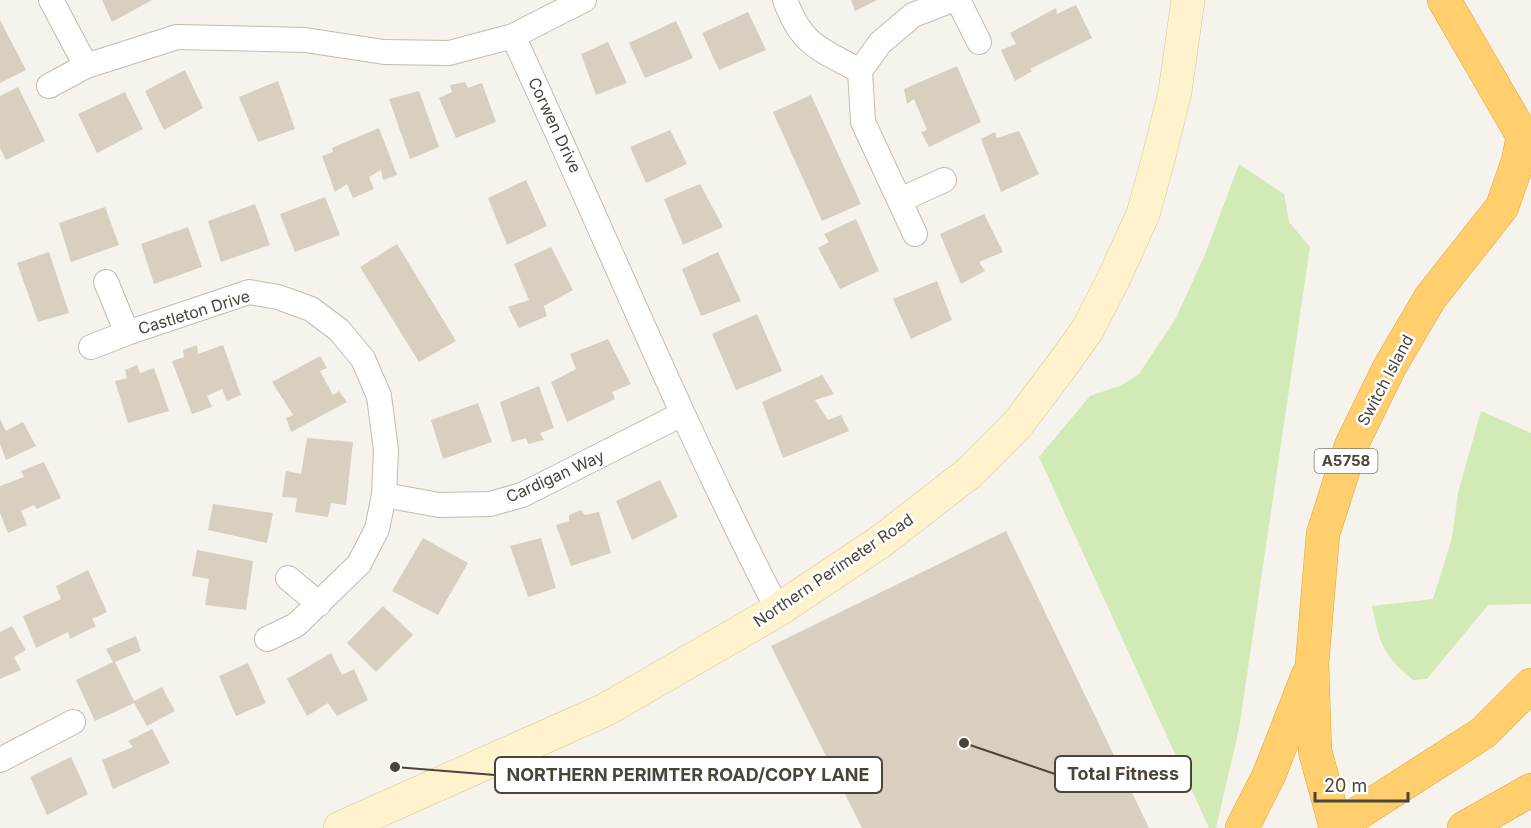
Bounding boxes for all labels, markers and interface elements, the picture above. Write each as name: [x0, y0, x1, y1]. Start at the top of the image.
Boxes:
street label: Corwen Drive: [524, 74, 586, 176]
street label: Castleton Drive: [136, 285, 252, 339]
street label: Switch Island: [1353, 331, 1417, 429]
street label: Cardigan Way: [503, 445, 607, 507]
road number: A5758: [1314, 449, 1378, 473]
street label: Northern Perimeter Road: [749, 509, 917, 631]
callout: Total Fitness: [1055, 756, 1191, 792]
callout: NORTHERN PERIMTER ROAD/COPY LANE: [495, 757, 882, 793]
text: Total Fitness: [1067, 763, 1179, 784]
text: NORTHERN PERIMTER ROAD/COPY LANE: [506, 764, 870, 785]
scale bar: [1315, 765, 1408, 803]
text: 20 m: [1324, 775, 1367, 796]

